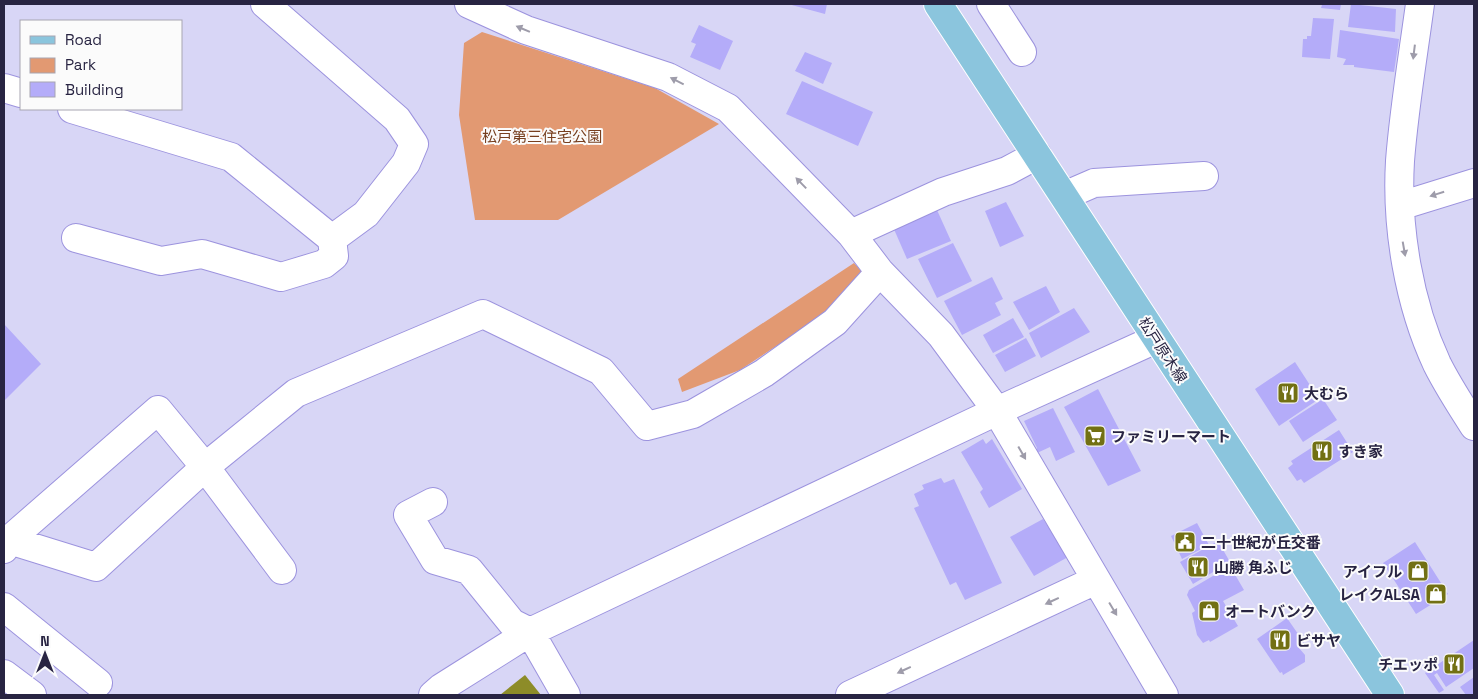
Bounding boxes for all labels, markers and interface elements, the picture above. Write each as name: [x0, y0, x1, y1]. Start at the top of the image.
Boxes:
legend: [20, 20, 182, 110]
one-way arrow: [516, 24, 530, 32]
text: Road: [65, 30, 102, 49]
one-way arrow: [1410, 44, 1418, 60]
text: Park: [65, 55, 96, 74]
one-way arrow: [670, 77, 684, 85]
text: Building: [65, 80, 124, 99]
park label: 松戸第三住宅公園: [482, 127, 602, 146]
one-way arrow: [795, 177, 807, 189]
one-way arrow: [1429, 191, 1444, 199]
one-way arrow: [1401, 241, 1409, 257]
street label: 松戸原木線: [1135, 313, 1191, 387]
restaurant icon: 大むら: [1276, 381, 1300, 405]
place label: 大むら: [1304, 384, 1349, 403]
supermarket icon: ファミリーマート: [1083, 424, 1107, 448]
place label: ファミリーマート: [1111, 427, 1231, 446]
restaurant icon: すき家: [1310, 439, 1334, 463]
place label: すき家: [1338, 442, 1383, 461]
one-way arrow: [1017, 447, 1026, 460]
public building icon: 二十世紀が丘交番: [1173, 530, 1197, 554]
place label: 二十世紀が丘交番: [1201, 533, 1321, 552]
restaurant icon: 山勝 角ふじ: [1186, 555, 1210, 579]
place label: 山勝 角ふじ: [1214, 558, 1293, 577]
shop icon: アイフル: [1406, 559, 1430, 583]
place label: アイフル: [1343, 562, 1402, 581]
shop icon: レイクALSA: [1424, 582, 1448, 606]
place label: レイクALSA: [1339, 585, 1420, 604]
one-way arrow: [1045, 597, 1059, 605]
shop icon: オートバンク: [1197, 599, 1221, 623]
one-way arrow: [1108, 602, 1117, 615]
place label: オートバンク: [1225, 602, 1316, 621]
restaurant icon: ビサヤ: [1268, 628, 1292, 652]
north arrow: [20, 629, 70, 679]
place label: ビサヤ: [1296, 631, 1341, 650]
text: N: [40, 632, 50, 650]
restaurant icon: チエッポ: [1442, 652, 1466, 676]
place label: チエッポ: [1378, 655, 1438, 674]
one-way arrow: [897, 666, 911, 674]

